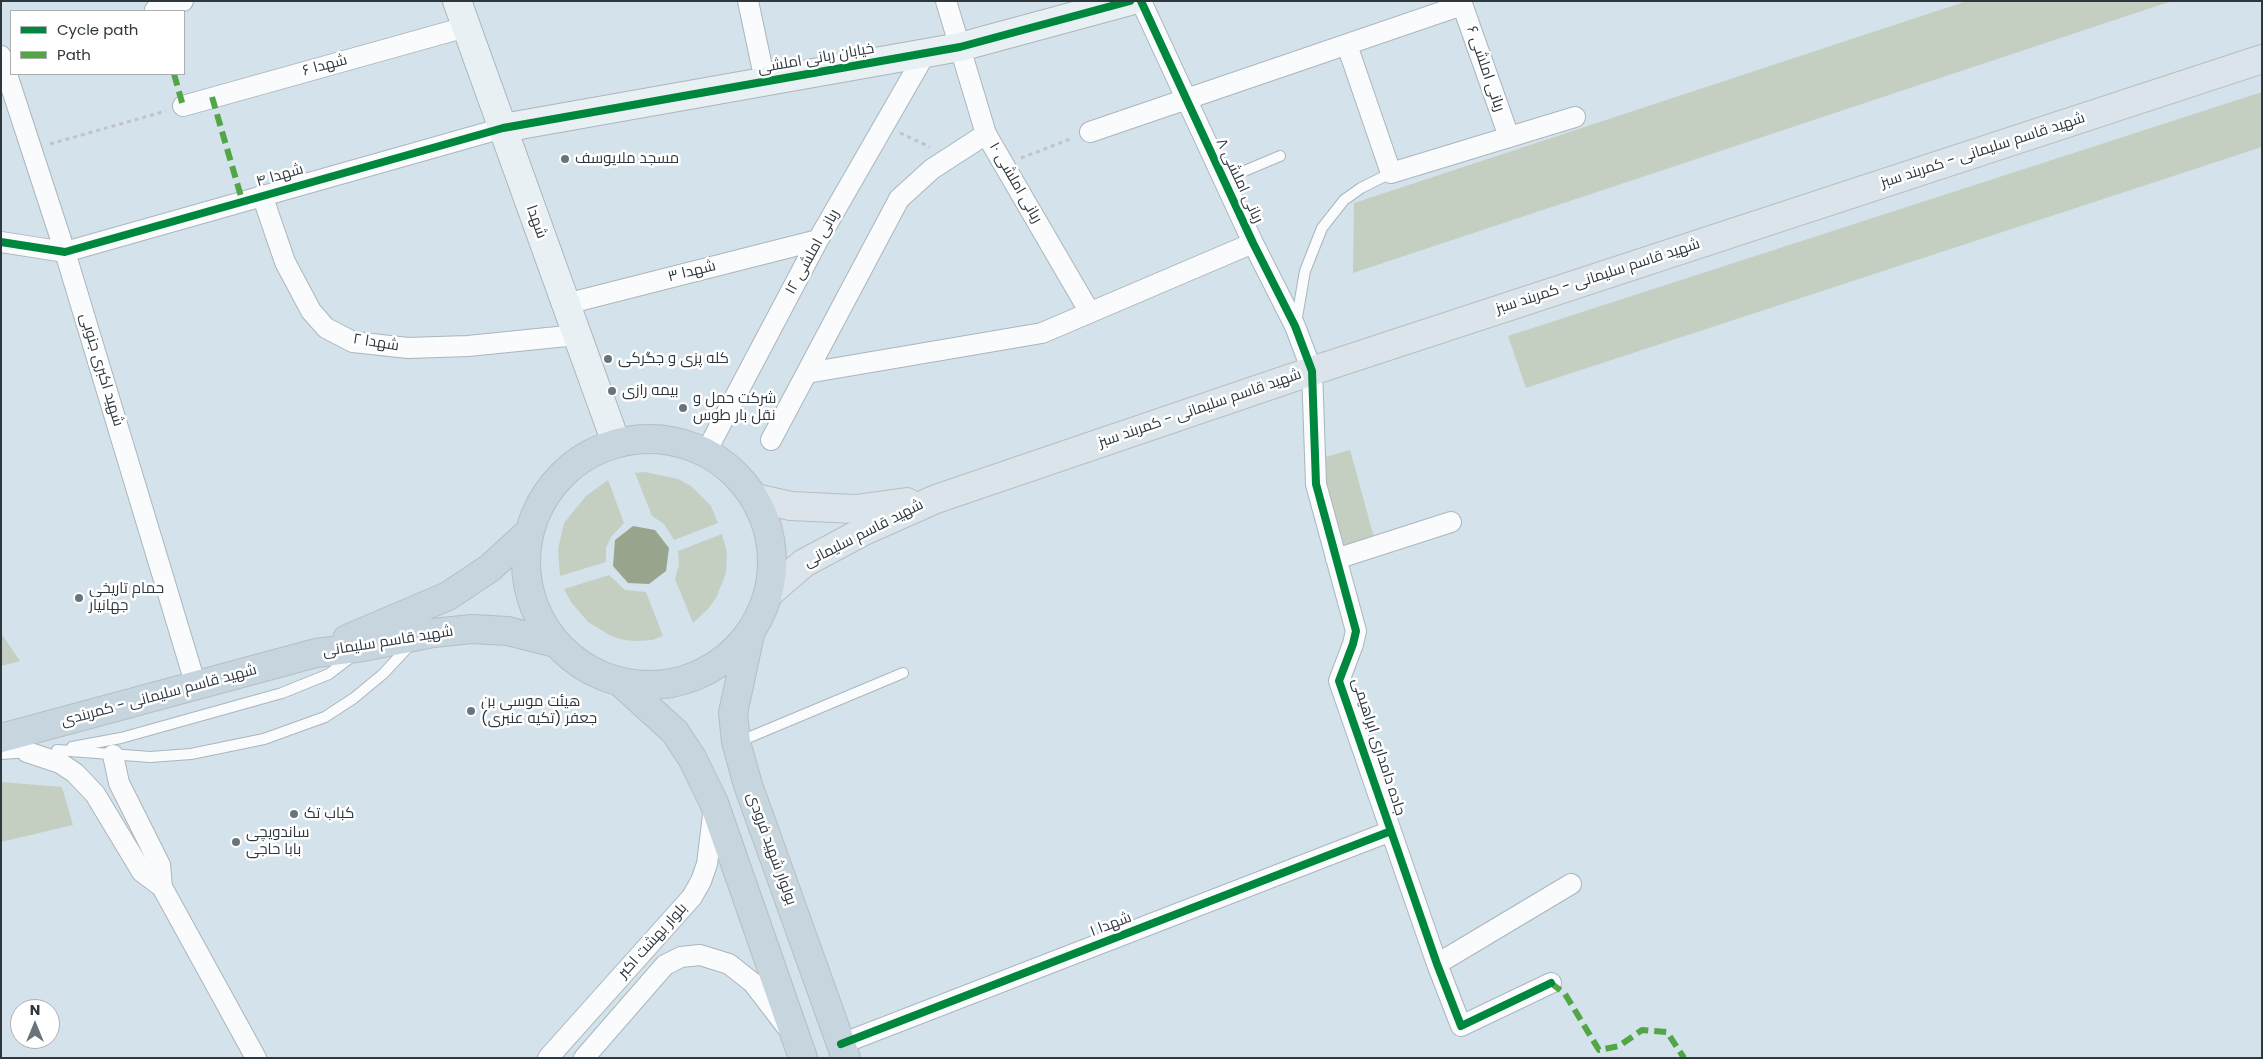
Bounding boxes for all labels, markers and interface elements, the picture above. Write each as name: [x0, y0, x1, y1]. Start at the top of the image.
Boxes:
legend: [10, 10, 185, 75]
text: Cycle path: [57, 19, 138, 40]
street label: ربانی املشی ۶: [1462, 24, 1508, 114]
street label: خیابان ربانی املشی: [757, 40, 875, 78]
text: Path: [57, 44, 91, 65]
street label: شهدا ۶: [301, 51, 349, 81]
street label: شهید قاسم سلیمانی - کمربند سبز: [1879, 109, 2087, 193]
street label: ربانی املشی ۸: [1212, 136, 1266, 226]
street label: ربانی املشی ۱۰: [985, 139, 1045, 227]
place label: مسجد ملایوسف: [575, 150, 679, 168]
marker: مسجد ملایوسف: [559, 153, 571, 165]
street label: شهدا ۴: [254, 161, 306, 191]
street label: شهدا: [522, 203, 550, 241]
street label: ربانی املشی ۱۲: [782, 206, 844, 298]
street label: شهید قاسم سلیمانی - کمربند سبز: [1494, 235, 1702, 319]
street label: شهدا ۳: [666, 257, 718, 287]
street label: شهید اکبری جنوبی: [75, 311, 127, 429]
street label: شهدا ۲: [352, 330, 400, 356]
place label: کله پزی و جگرکی: [618, 350, 729, 368]
marker: کله پزی و جگرکی: [602, 353, 614, 365]
street label: شهید قاسم سلیمانی - کمربند سبز: [1096, 366, 1304, 452]
place label: بیمه رازی: [622, 382, 679, 400]
marker: بیمه رازی: [606, 385, 618, 397]
place label: شرکت حمل و نقل بار طوس: [693, 390, 776, 425]
marker: شرکت حمل و نقل بار طوس: [677, 402, 689, 414]
street label: شهید قاسم سلیمانی: [801, 496, 927, 572]
place label: حمام تاریخی جهانیار: [89, 580, 164, 615]
marker: حمام تاریخی جهانیار: [73, 592, 85, 604]
street label: شهید قاسم سلیمانی: [322, 623, 454, 661]
street label: شهید قاسم سلیمانی - کمربندی: [59, 661, 259, 731]
street label: جاده دامداری ابراهیمی: [1347, 676, 1409, 818]
place label: هيئت موسی بن جعفر (تکیه عنبری): [481, 693, 597, 728]
marker: هيئت موسی بن جعفر (تکیه عنبری): [465, 705, 477, 717]
street label: بولوار شهید فرودی: [742, 790, 800, 908]
place label: کباب تک: [304, 805, 354, 823]
marker: کباب تک: [288, 808, 300, 820]
place label: ساندویچی بابا حاجی: [246, 824, 309, 859]
marker: ساندویچی بابا حاجی: [230, 836, 242, 848]
street label: بلوار بهشت اکبر: [615, 900, 691, 982]
street label: شهدا ۱: [1088, 909, 1134, 941]
north arrow: [10, 999, 60, 1049]
text: N: [30, 1000, 40, 1020]

